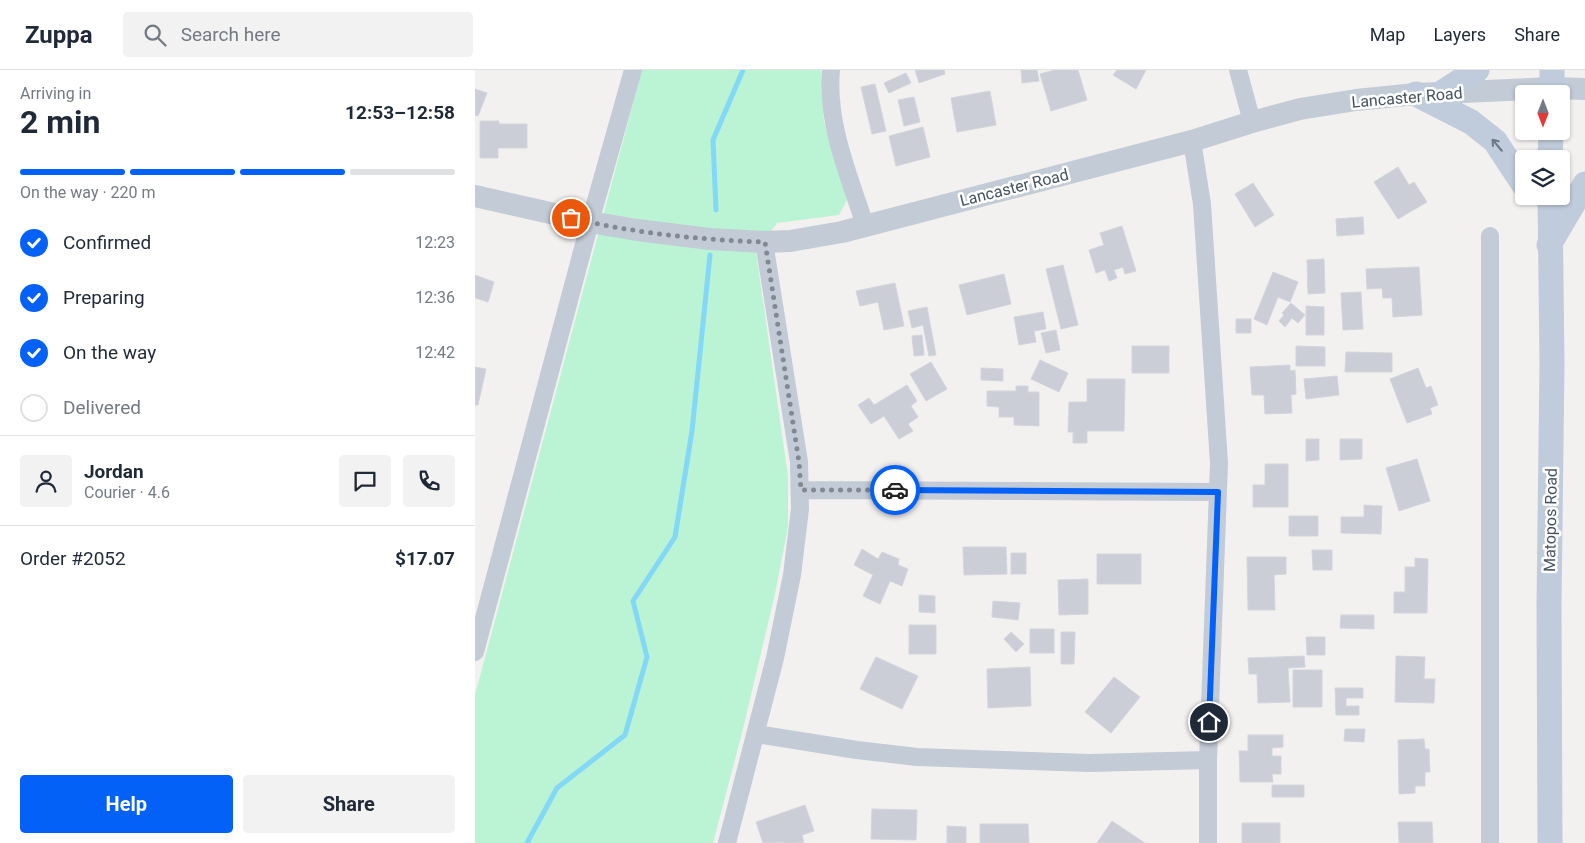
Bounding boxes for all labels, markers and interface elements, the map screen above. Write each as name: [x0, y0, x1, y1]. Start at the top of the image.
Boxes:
search box: [123, 12, 473, 57]
text: Zuppa: [25, 21, 93, 49]
icon: search: [141, 21, 169, 49]
text: Search here: [181, 23, 281, 46]
text: Map: [1370, 24, 1405, 45]
text: Layers: [1433, 24, 1486, 45]
text: Share: [1514, 24, 1560, 45]
street label: Lancaster Road: [1351, 83, 1463, 112]
text: Arriving in: [20, 84, 91, 103]
north arrow: [1515, 85, 1570, 140]
map controls: [1515, 85, 1570, 205]
text: 12:53–12:58: [345, 101, 455, 124]
text: 2 min: [20, 103, 100, 141]
one-way arrow: [1492, 138, 1503, 151]
button: layers: [1515, 150, 1570, 205]
street label: Lancaster Road: [958, 165, 1070, 210]
text: On the way · 220 m: [20, 183, 156, 202]
pin: [550, 197, 592, 239]
icon: bag: [557, 204, 585, 232]
icon: check: [20, 229, 48, 257]
text: Confirmed: [63, 231, 151, 254]
text: 12:23: [415, 233, 455, 252]
icon: check: [20, 284, 48, 312]
text: Preparing: [63, 286, 145, 309]
text: 12:36: [415, 288, 455, 307]
icon: check: [20, 339, 48, 367]
text: On the way: [63, 341, 156, 364]
text: 12:42: [415, 343, 455, 362]
text: Delivered: [63, 396, 141, 419]
button: person: [20, 455, 72, 507]
button: chat: [339, 455, 391, 507]
button: phone: [403, 455, 455, 507]
text: Jordan: [84, 460, 144, 483]
courier: [870, 465, 920, 515]
street label: Matopos Road: [1540, 468, 1561, 572]
icon: car: [881, 476, 909, 504]
text: Courier · 4.6: [84, 483, 170, 502]
text: Order #2052: [20, 547, 126, 570]
text: $17.07: [395, 547, 455, 570]
pin: [1188, 701, 1230, 743]
icon: home: [1195, 708, 1223, 736]
button: Help: [20, 775, 233, 833]
button: Share: [243, 775, 455, 833]

